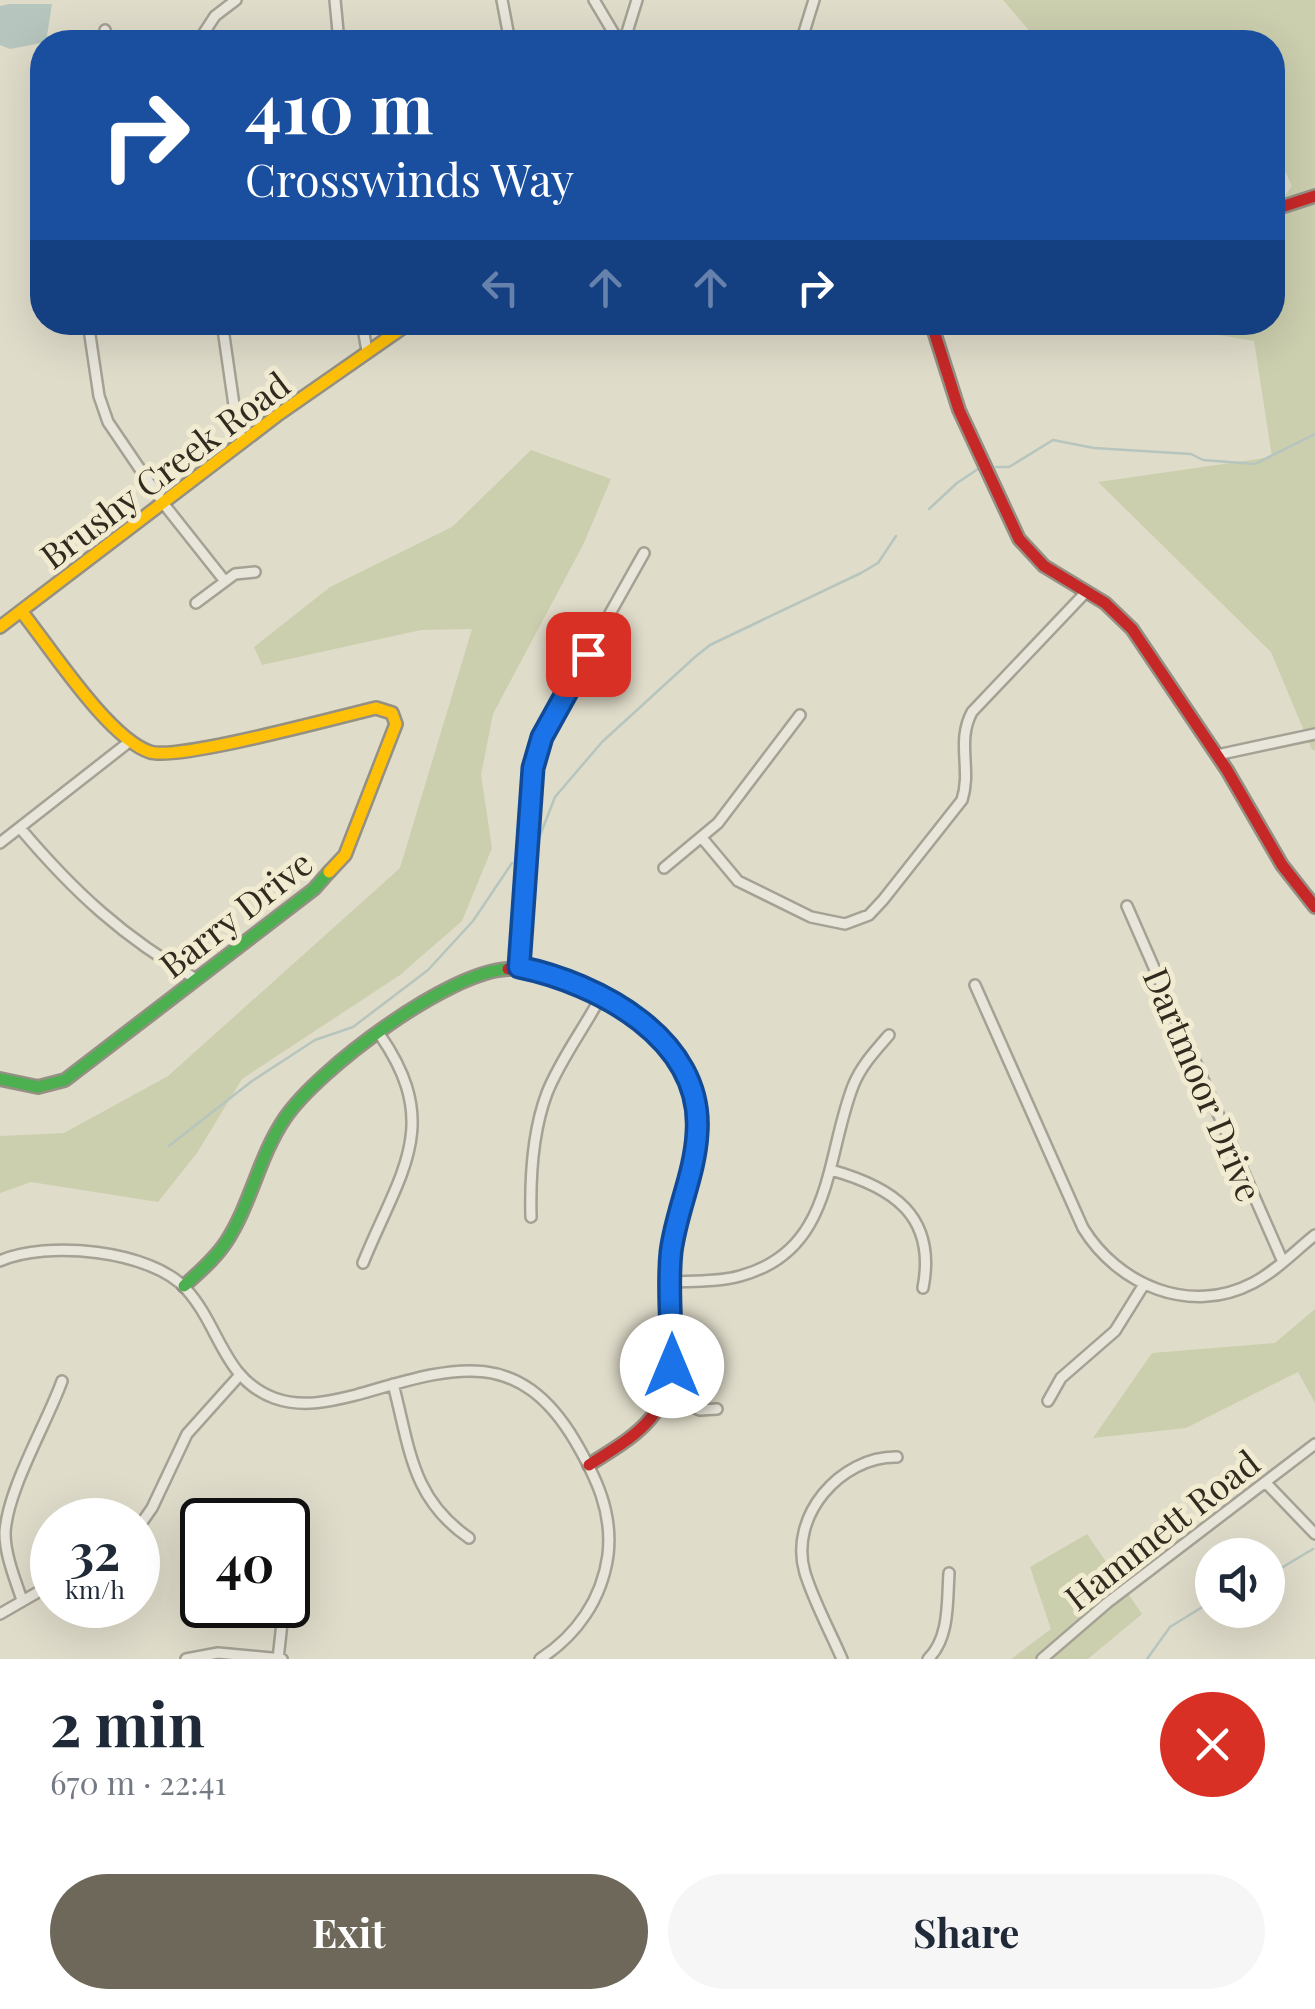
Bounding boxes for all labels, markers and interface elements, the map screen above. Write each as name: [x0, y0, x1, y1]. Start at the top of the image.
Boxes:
text: 410 m: [245, 58, 434, 152]
icon: right: [80, 70, 210, 200]
text: Crosswinds Way: [245, 148, 574, 208]
icon: left: [473, 260, 528, 315]
icon: ahead: [578, 260, 633, 315]
icon: ahead: [683, 260, 738, 315]
icon: right: [788, 260, 843, 315]
street label: Brushy Creek Road: [30, 360, 298, 578]
pin: [546, 612, 631, 697]
icon: arrive: [561, 627, 616, 682]
street label: Barry Drive: [149, 839, 321, 987]
street label: Dartmoor Drive: [1134, 960, 1274, 1208]
position arrow: [620, 1314, 724, 1418]
street label: Hammett Road: [1054, 1438, 1268, 1620]
speed limit sign: 40: [180, 1498, 310, 1628]
text: 32: [70, 1517, 120, 1584]
map controls: [1195, 1538, 1285, 1628]
button: sound: [1195, 1538, 1285, 1628]
text: km/h: [65, 1572, 125, 1605]
text: 2 min: [50, 1682, 205, 1762]
button: close: [1160, 1692, 1265, 1797]
text: 670 m · 22:41: [50, 1760, 226, 1803]
button: Exit: [50, 1874, 648, 1989]
button: Share: [668, 1874, 1265, 1989]

